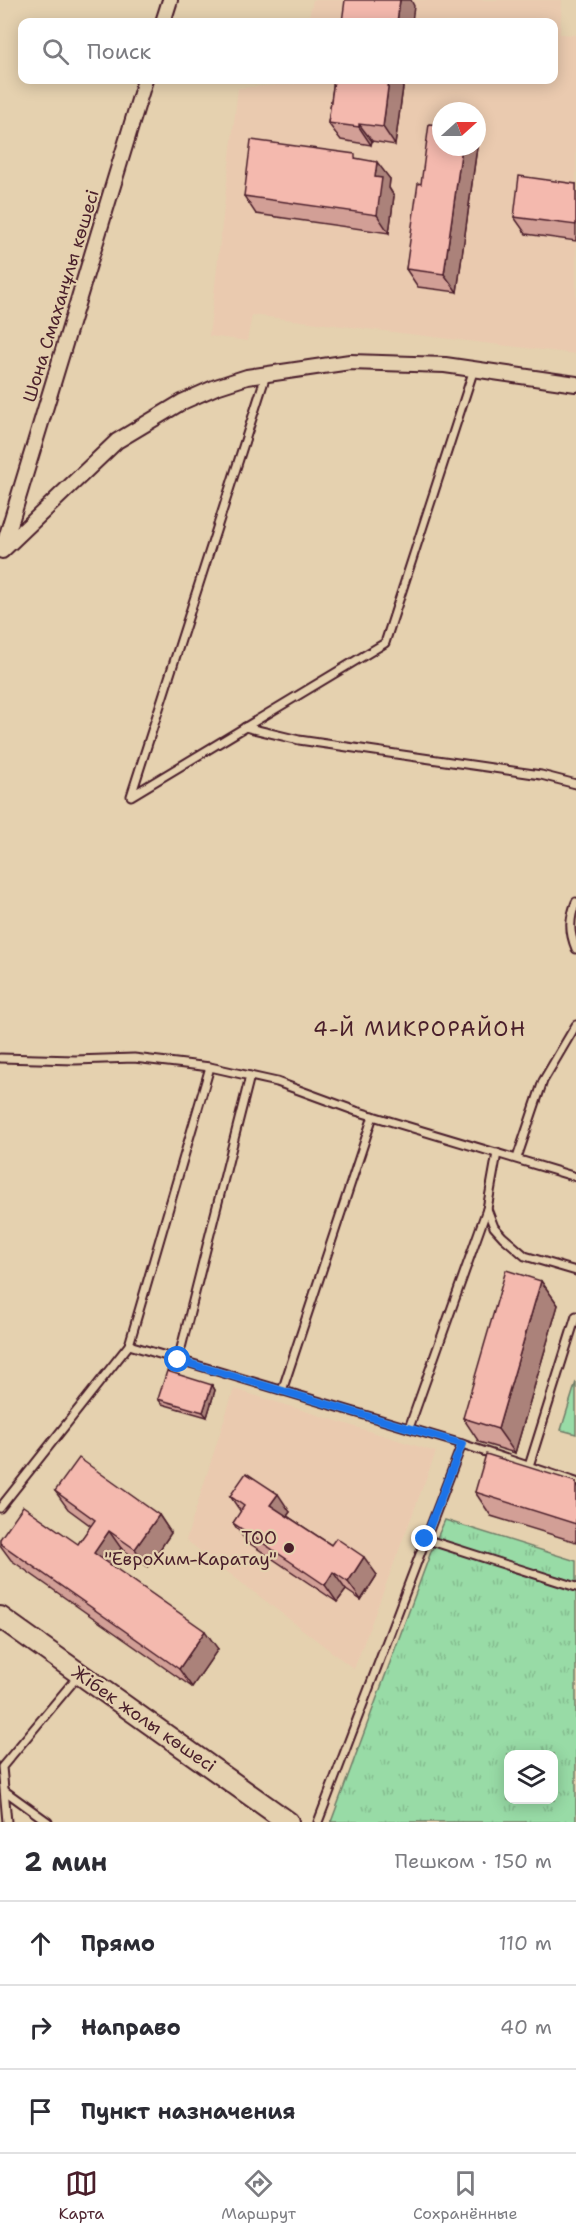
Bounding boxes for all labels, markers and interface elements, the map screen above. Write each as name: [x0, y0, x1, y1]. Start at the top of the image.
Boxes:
search box: [18, 18, 558, 84]
icon: search: [39, 35, 72, 68]
text: Поиск: [87, 37, 151, 66]
north arrow: [432, 102, 486, 156]
street label: Шона Смаханұлы көшесі: [17, 187, 105, 405]
district label: 4-Й МИКРОРАЙОН: [313, 1015, 527, 1043]
route start: [164, 1346, 190, 1372]
route end: [411, 1525, 437, 1551]
place label: ТОО "ЕвроХим-Каратау": [104, 1526, 277, 1571]
marker: ТОО "ЕвроХим-Каратау": [282, 1541, 296, 1555]
street label: Жібек жолы көшесі: [67, 1660, 221, 1778]
map controls: [504, 1750, 558, 1804]
button: layers: [504, 1750, 558, 1804]
text: 2 мин: [24, 1844, 107, 1879]
text: Пешком · 150 m: [395, 1848, 552, 1874]
icon: ahead: [24, 1927, 57, 1960]
text: Прямо: [81, 1929, 155, 1958]
text: 110 m: [498, 1930, 552, 1956]
icon: right: [24, 2011, 57, 2044]
text: Направо: [81, 2013, 181, 2042]
text: 40 m: [500, 2014, 552, 2040]
icon: arrive: [24, 2095, 57, 2128]
text: Пункт назначения: [81, 2097, 295, 2126]
tab: Карта: [59, 2167, 104, 2224]
tab: Маршрут: [221, 2167, 296, 2224]
tab: Сохранённые: [413, 2167, 517, 2224]

